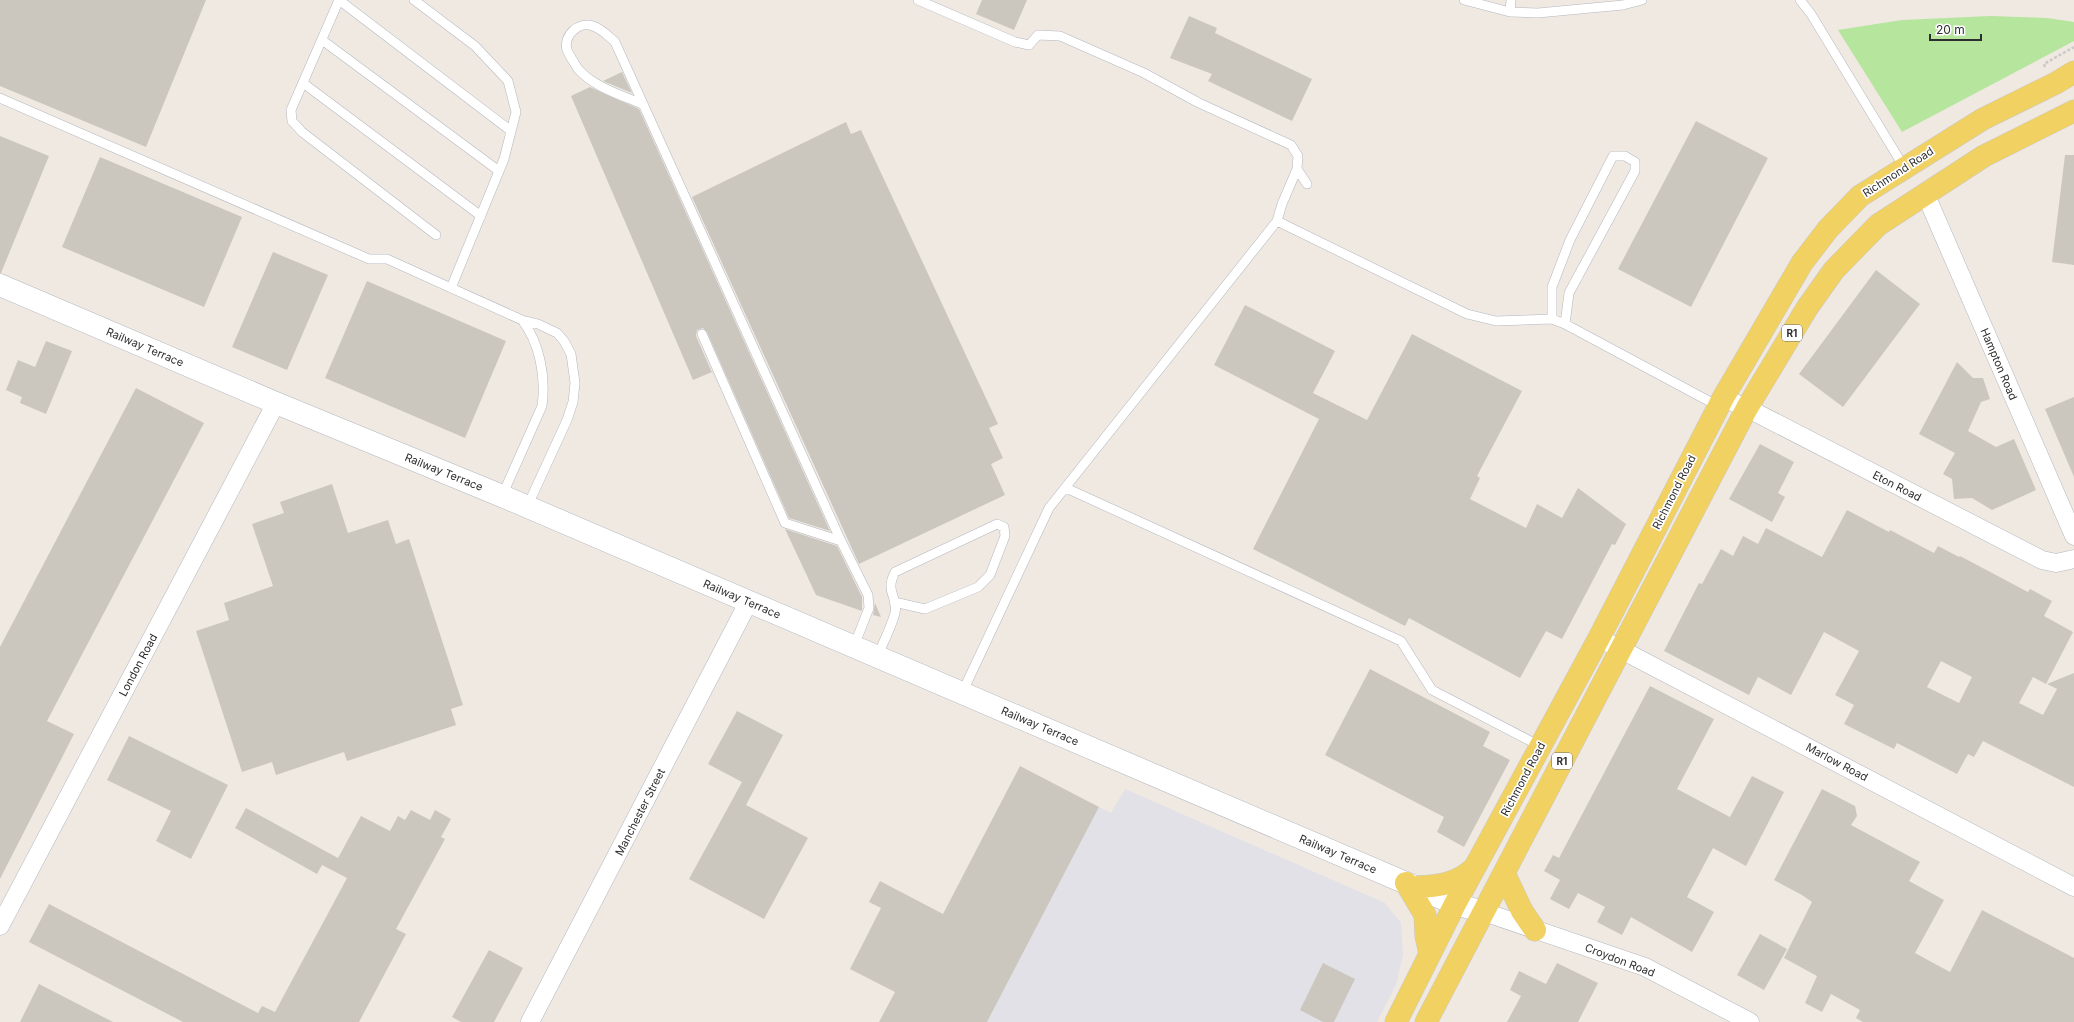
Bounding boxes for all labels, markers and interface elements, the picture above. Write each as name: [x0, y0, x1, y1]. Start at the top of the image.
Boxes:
scale bar: [1930, 16, 1981, 42]
text: 20 m: [1936, 22, 1965, 37]
street label: Richmond Road: [1860, 144, 1936, 200]
street label: Railway Terrace: [104, 324, 186, 370]
road number: R1: [1782, 325, 1802, 341]
street label: Hampton Road: [1978, 326, 2020, 402]
street label: Railway Terrace: [403, 450, 485, 494]
street label: Richmond Road: [1649, 452, 1699, 532]
street label: Eton Road: [1870, 468, 1924, 504]
street label: Railway Terrace: [701, 576, 783, 622]
street label: London Road: [116, 631, 160, 699]
street label: Railway Terrace: [999, 703, 1081, 749]
street label: Richmond Road: [1498, 740, 1548, 818]
street label: Marlow Road: [1804, 740, 1870, 784]
road number: R1: [1552, 753, 1572, 769]
street label: Manchester Street: [612, 766, 668, 858]
street label: Railway Terrace: [1297, 831, 1379, 877]
street label: Croydon Road: [1583, 940, 1657, 980]

